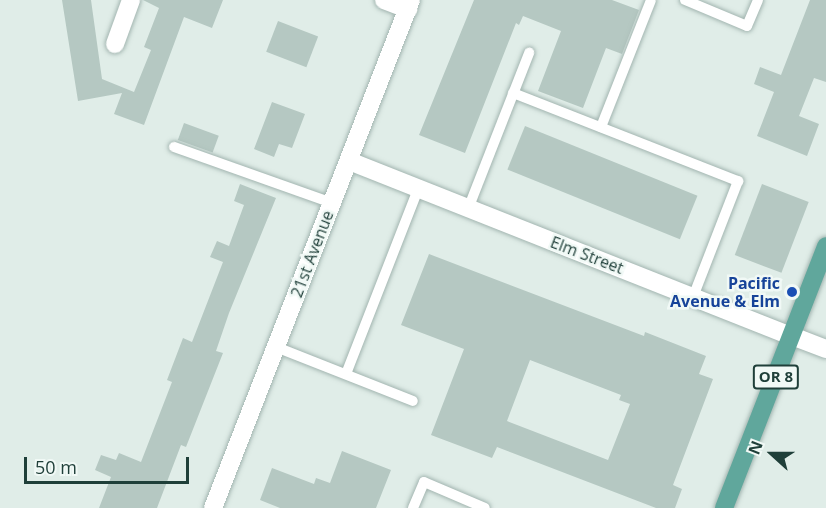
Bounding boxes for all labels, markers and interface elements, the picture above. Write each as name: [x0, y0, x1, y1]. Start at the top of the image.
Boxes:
street label: 21st Avenue: [287, 208, 337, 300]
street label: Elm Street: [548, 232, 626, 278]
place label: Pacific Avenue & Elm: [670, 273, 780, 311]
marker: Pacific Avenue & Elm: [785, 285, 799, 299]
road number: OR 8: [752, 365, 800, 389]
north arrow: [742, 424, 802, 484]
text: N: [743, 438, 768, 458]
scale bar: [27, 445, 192, 483]
text: 50 m: [35, 455, 77, 479]

